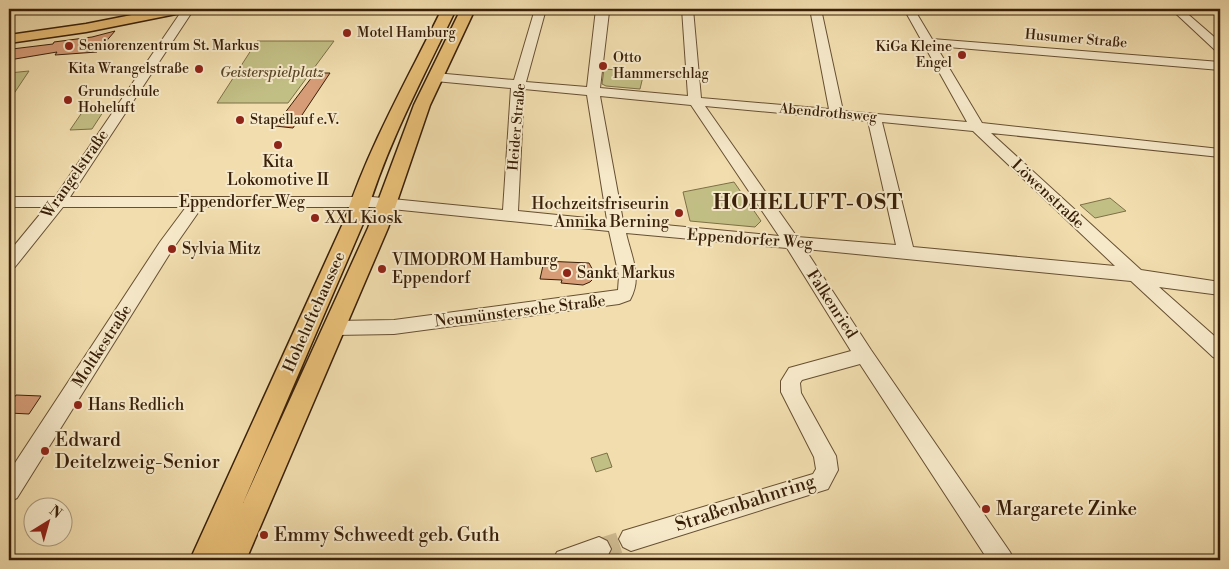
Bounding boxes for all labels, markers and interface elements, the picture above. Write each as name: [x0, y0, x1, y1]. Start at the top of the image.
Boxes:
place label: Motel Hamburg: [357, 24, 457, 42]
street label: Husumer Straße: [1024, 26, 1128, 52]
marker: Motel Hamburg: [341, 27, 353, 39]
place label: Seniorenzentrum St. Markus: [79, 37, 259, 55]
place label: KiGa Kleine Engel: [875, 38, 952, 72]
marker: Seniorenzentrum St. Markus: [63, 40, 75, 52]
place label: Otto Hammerschlag: [613, 49, 710, 83]
marker: KiGa Kleine Engel: [956, 49, 968, 61]
place label: Kita Wrangelstraße: [68, 60, 189, 78]
marker: Otto Hammerschlag: [597, 60, 609, 72]
marker: Kita Wrangelstraße: [193, 63, 205, 75]
park label: Geisterspielplatz: [220, 64, 324, 82]
street label: Heider Straße: [504, 82, 530, 172]
place label: Grundschule Hoheluft: [78, 83, 160, 117]
marker: Grundschule Hoheluft: [62, 94, 74, 106]
street label: Abendrothsweg: [777, 100, 878, 126]
place label: Stapellauf e.V.: [250, 111, 339, 129]
marker: Stapellauf e.V.: [234, 114, 246, 126]
street label: Wrangelstraße: [36, 126, 113, 223]
marker: Kita Lokomotive II: [272, 139, 284, 151]
place label: Kita Lokomotive II: [227, 152, 329, 190]
street label: Löwenstraße: [1007, 155, 1089, 233]
district label: HOHELUFT-OST: [713, 190, 903, 216]
street label: Eppendorfer Weg: [179, 192, 306, 212]
place label: Hochzeitsfriseurin Annika Berning: [532, 194, 670, 232]
marker: Hochzeitsfriseurin Annika Berning: [673, 207, 685, 219]
place label: XXL Kiosk: [324, 208, 403, 228]
marker: XXL Kiosk: [309, 212, 321, 224]
street label: Eppendorfer Weg: [686, 225, 814, 253]
place label: Sylvia Mitz: [182, 239, 261, 259]
marker: Sylvia Mitz: [166, 243, 178, 255]
street label: Hoheluftchaussee: [278, 249, 350, 375]
place label: VIMODROM Hamburg Eppendorf: [391, 250, 558, 288]
marker: VIMODROM Hamburg Eppendorf: [376, 263, 388, 275]
place label: Sankt Markus: [577, 263, 675, 283]
street label: Falkenried: [802, 266, 862, 342]
marker: Sankt Markus: [561, 267, 573, 279]
street label: Neumünstersche Straße: [433, 291, 607, 331]
street label: Moltkestraße: [68, 301, 136, 391]
place label: Hans Redlich: [88, 395, 185, 415]
marker: Hans Redlich: [72, 399, 84, 411]
place label: Edward Deitelzweig-Senior: [55, 428, 220, 474]
marker: Edward Deitelzweig-Senior: [39, 445, 51, 457]
street label: Straßenbahnring: [672, 469, 818, 537]
north arrow: [22, 496, 72, 546]
place label: Margarete Zinke: [996, 497, 1137, 521]
text: N: [45, 502, 65, 523]
marker: Margarete Zinke: [980, 503, 992, 515]
place label: Emmy Schweedt geb. Guth: [274, 523, 500, 547]
marker: Emmy Schweedt geb. Guth: [258, 529, 270, 541]

